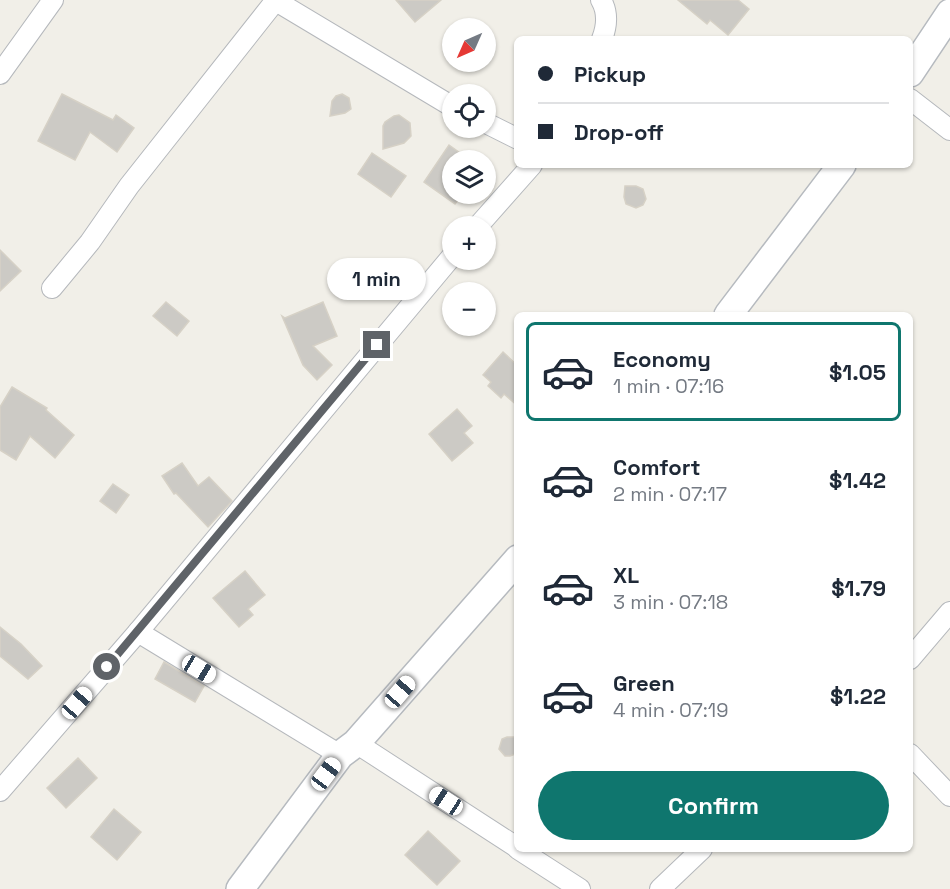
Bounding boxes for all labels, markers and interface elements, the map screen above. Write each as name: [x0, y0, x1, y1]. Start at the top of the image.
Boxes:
north arrow: [442, 18, 496, 72]
map controls: [442, 18, 496, 336]
text: Pickup: [574, 60, 646, 88]
button: locate: [442, 84, 496, 138]
text: Drop-off: [574, 118, 664, 146]
button: layers: [442, 150, 496, 204]
button: +: [442, 216, 496, 270]
callout: 1 min: [328, 258, 427, 300]
text: 1 min: [352, 266, 401, 292]
button: −: [442, 282, 496, 336]
route end: [363, 331, 390, 358]
icon: car: [541, 345, 595, 399]
text: Economy: [613, 345, 711, 373]
text: $1.05: [829, 358, 886, 386]
text: 1 min · 07:16: [613, 373, 724, 399]
icon: car: [541, 453, 595, 507]
text: Comfort: [613, 453, 701, 481]
text: $1.42: [829, 466, 886, 494]
text: 2 min · 07:17: [613, 481, 727, 507]
icon: car: [541, 561, 595, 615]
text: XL: [613, 561, 639, 589]
text: $1.79: [831, 574, 886, 602]
text: 3 min · 07:18: [613, 589, 728, 615]
car: [179, 652, 219, 686]
route start: [93, 653, 120, 680]
icon: car: [541, 669, 595, 723]
text: Green: [613, 669, 675, 697]
car: [381, 673, 419, 711]
text: $1.22: [830, 682, 886, 710]
car: [58, 684, 96, 722]
text: 4 min · 07:19: [613, 697, 728, 723]
car: [308, 754, 344, 794]
button: Confirm: [538, 771, 889, 840]
car: [426, 784, 466, 818]

